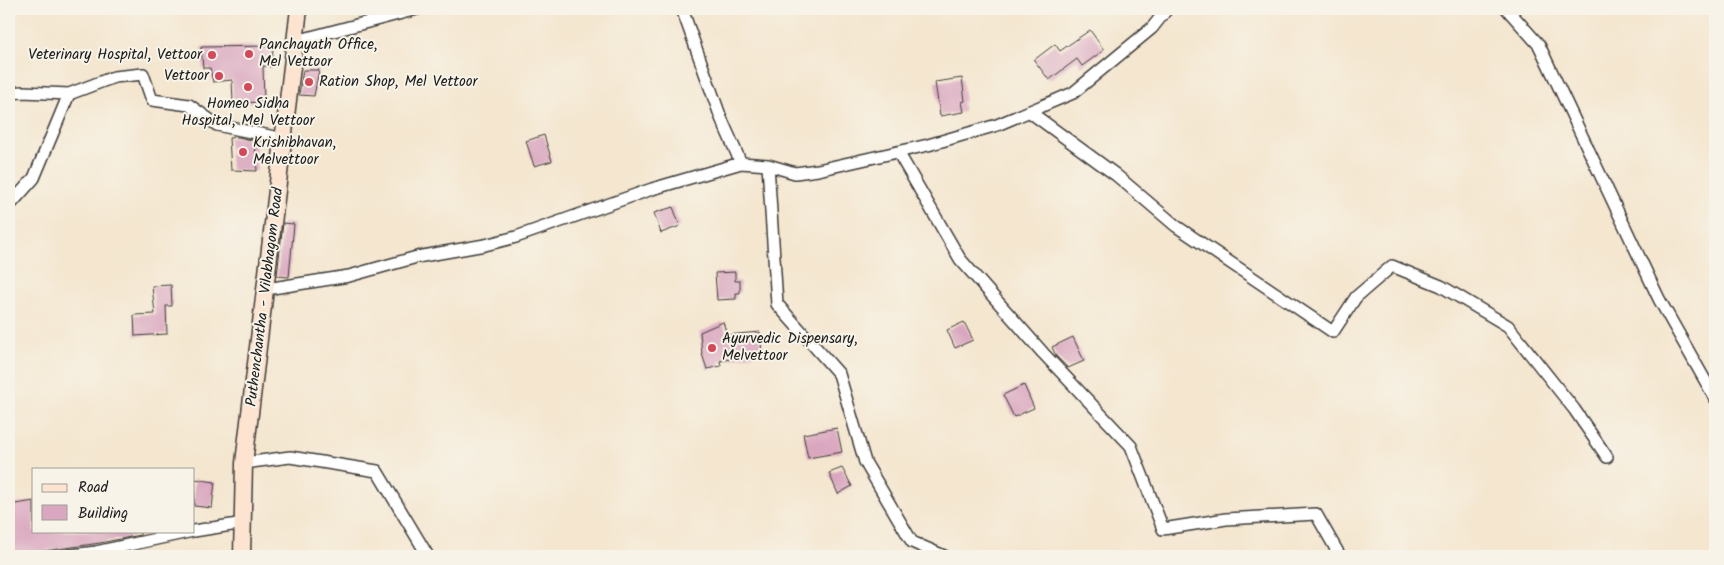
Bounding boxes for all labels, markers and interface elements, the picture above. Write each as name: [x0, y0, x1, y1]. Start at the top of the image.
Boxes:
place label: Panchayath Office, Mel Vettoor: [259, 33, 377, 74]
place label: Veterinary Hospital, Vettoor: [28, 43, 203, 67]
marker: Panchayath Office, Mel Vettoor: [243, 48, 255, 60]
marker: Veterinary Hospital, Vettoor: [206, 49, 218, 61]
place label: Vettoor: [164, 64, 210, 88]
marker: Vettoor: [213, 70, 225, 82]
place label: Ration Shop, Mel Vettoor: [319, 70, 479, 94]
marker: Ration Shop, Mel Vettoor: [303, 76, 315, 88]
marker: Homeo Sidha Hospital, Mel Vettoor: [242, 81, 254, 93]
place label: Homeo Sidha Hospital, Mel Vettoor: [181, 92, 316, 133]
place label: Krishibhavan, Melvettoor: [253, 131, 336, 172]
marker: Krishibhavan, Melvettoor: [237, 146, 249, 158]
street label: Puthenchantha - Vilabhagom Road: [240, 186, 290, 408]
place label: Ayurvedic Dispensary, Melvettoor: [722, 327, 858, 368]
marker: Ayurvedic Dispensary, Melvettoor: [706, 342, 718, 354]
legend: [32, 468, 195, 532]
text: Road: [78, 476, 109, 500]
text: Building: [78, 502, 128, 526]

